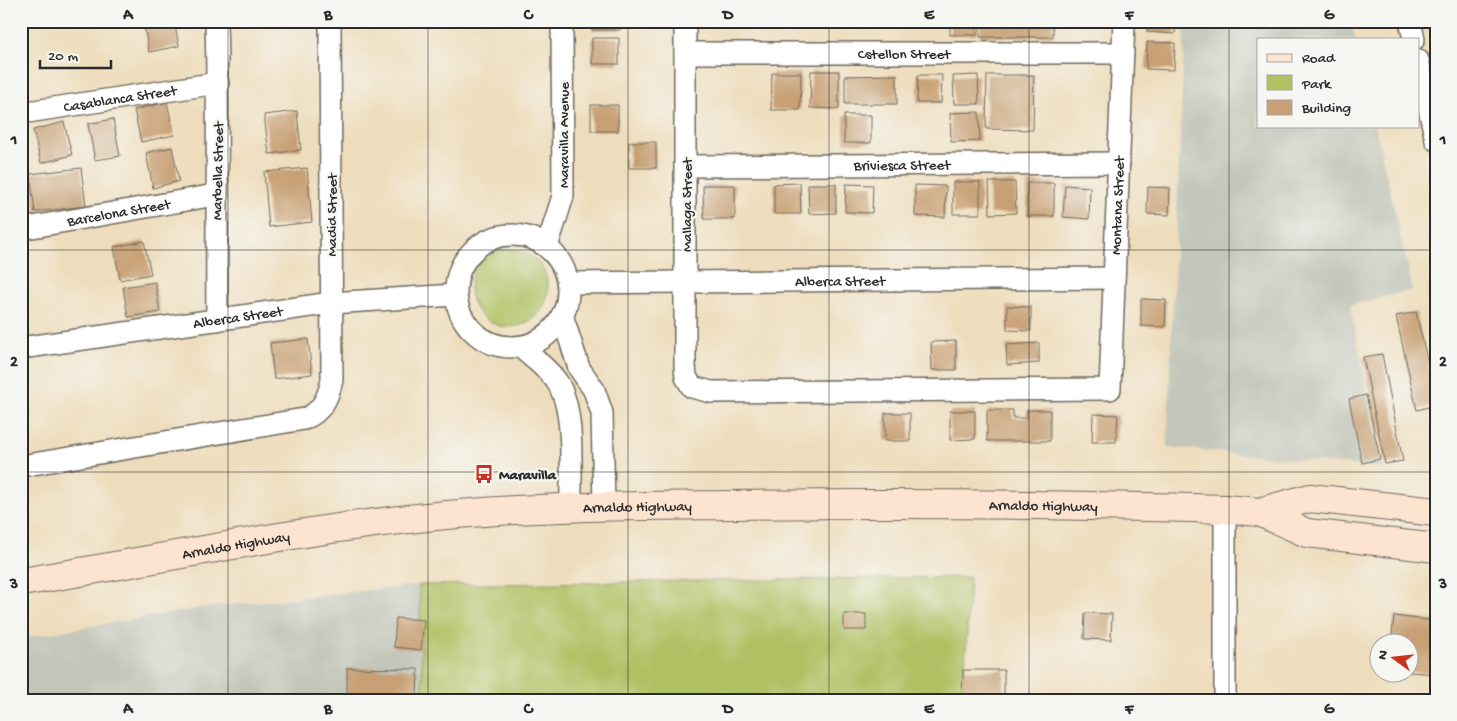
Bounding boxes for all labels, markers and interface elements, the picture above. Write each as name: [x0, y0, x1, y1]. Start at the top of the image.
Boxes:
text: A: [122, 7, 134, 26]
text: B: [323, 7, 333, 26]
text: C: [523, 7, 534, 26]
text: D: [721, 7, 734, 26]
text: E: [924, 7, 935, 26]
text: F: [1124, 7, 1135, 26]
text: G: [1324, 7, 1335, 26]
scale bar: [40, 38, 111, 70]
legend: [1257, 38, 1420, 128]
street label: Cstellon Street: [858, 46, 952, 64]
text: 20 m: [48, 48, 78, 66]
text: Road: [1302, 50, 1336, 68]
text: Park: [1301, 76, 1332, 94]
street label: Casablanca Street: [62, 82, 180, 117]
street label: Maravilla Avenue: [556, 82, 574, 188]
text: Building: [1301, 100, 1351, 118]
street label: Marbella Street: [209, 120, 229, 220]
text: 1: [10, 132, 17, 151]
text: 1: [1439, 132, 1446, 151]
street label: Montana Street: [1108, 154, 1130, 255]
street label: Mallaga Street: [679, 156, 697, 252]
street label: Briviesca Street: [853, 157, 952, 176]
street label: Madid Street: [324, 172, 342, 257]
street label: Barcelona Street: [65, 196, 174, 232]
street label: Alberca Street: [795, 273, 887, 292]
street label: Alberca Street: [192, 303, 286, 334]
text: 2: [10, 354, 18, 373]
text: 2: [1439, 354, 1447, 373]
bus stop icon: Maravilla: [473, 463, 495, 485]
place label: Maravilla: [499, 467, 557, 485]
street label: Arnaldo Highway: [989, 497, 1099, 517]
street label: Arnaldo Highway: [583, 498, 693, 518]
street label: Arnaldo Highway: [181, 528, 292, 565]
text: 3: [9, 576, 18, 595]
text: 3: [1438, 576, 1447, 595]
north arrow: [1370, 634, 1420, 684]
text: N: [1374, 649, 1393, 662]
text: A: [122, 701, 134, 720]
text: B: [323, 701, 333, 720]
text: C: [523, 701, 534, 720]
text: D: [721, 701, 734, 720]
text: E: [924, 701, 935, 720]
text: F: [1124, 701, 1135, 720]
text: G: [1324, 701, 1335, 720]

